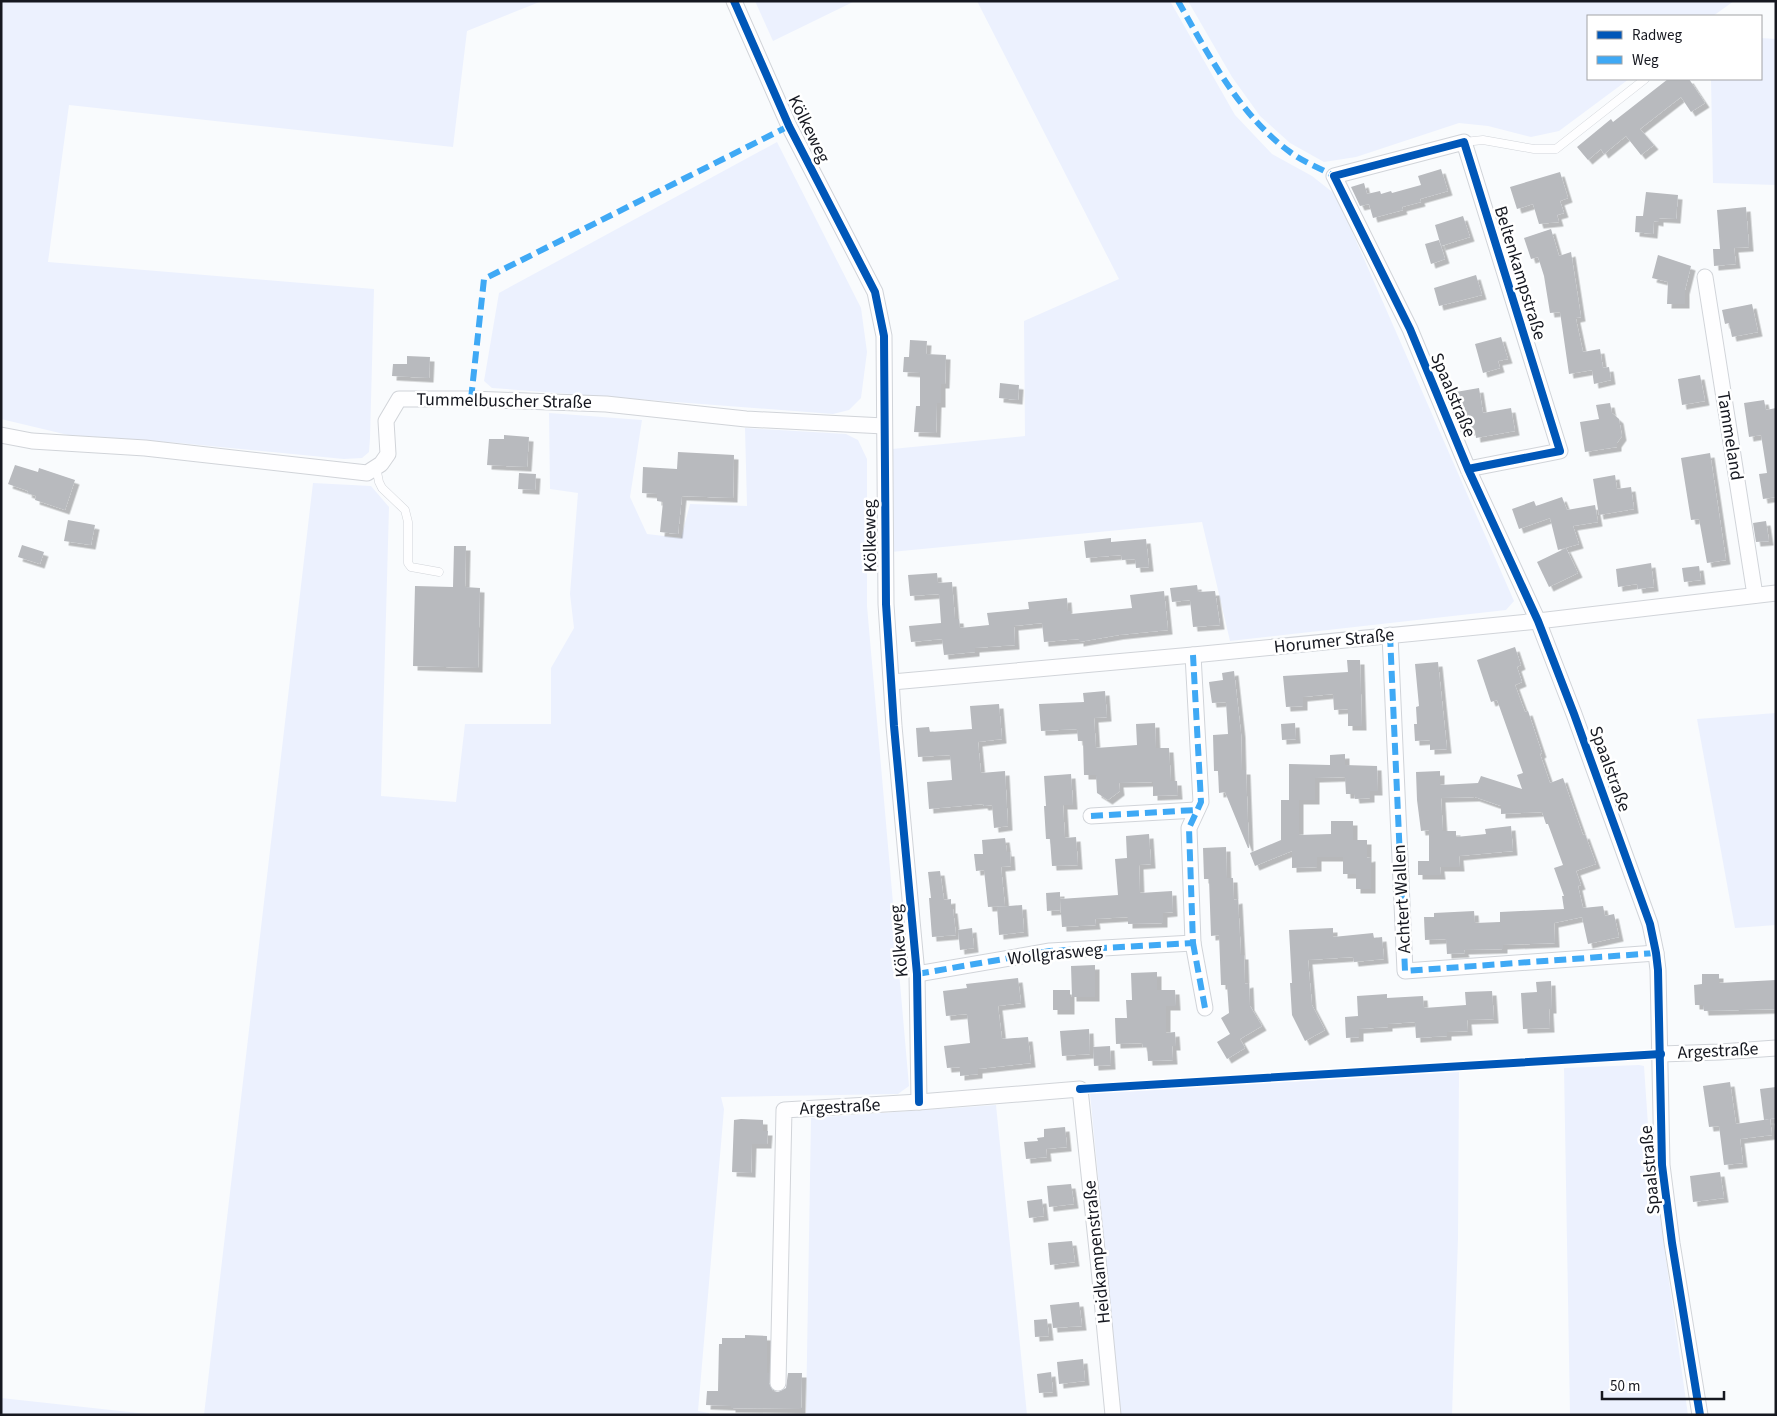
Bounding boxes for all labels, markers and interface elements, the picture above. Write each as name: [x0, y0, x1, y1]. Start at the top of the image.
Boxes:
legend: [1587, 15, 1762, 80]
text: Radweg: [1632, 25, 1682, 46]
text: Weg: [1632, 50, 1659, 71]
street label: Kölkeweg: [782, 91, 836, 167]
street label: Beltenkampstraße: [1488, 203, 1552, 343]
street label: Spaalstraße: [1424, 349, 1482, 441]
street label: Tummelbuscher Straße: [416, 387, 592, 415]
street label: Tammeland: [1711, 390, 1749, 482]
street label: Kölkeweg: [857, 499, 883, 573]
street label: Horumer Straße: [1273, 622, 1395, 660]
street label: Spaalstraße: [1583, 723, 1637, 815]
street label: Achtert Wallen: [1387, 844, 1417, 954]
street label: Kölkeweg: [883, 904, 915, 978]
street label: Wollgrasweg: [1006, 937, 1104, 971]
street label: Argestraße: [1677, 1036, 1759, 1066]
street label: Argestraße: [799, 1092, 881, 1122]
street label: Spaalstraße: [1634, 1124, 1666, 1216]
street label: Heidkampenstraße: [1077, 1179, 1117, 1325]
scale bar: [1602, 1368, 1724, 1400]
text: 50 m: [1610, 1376, 1640, 1397]

